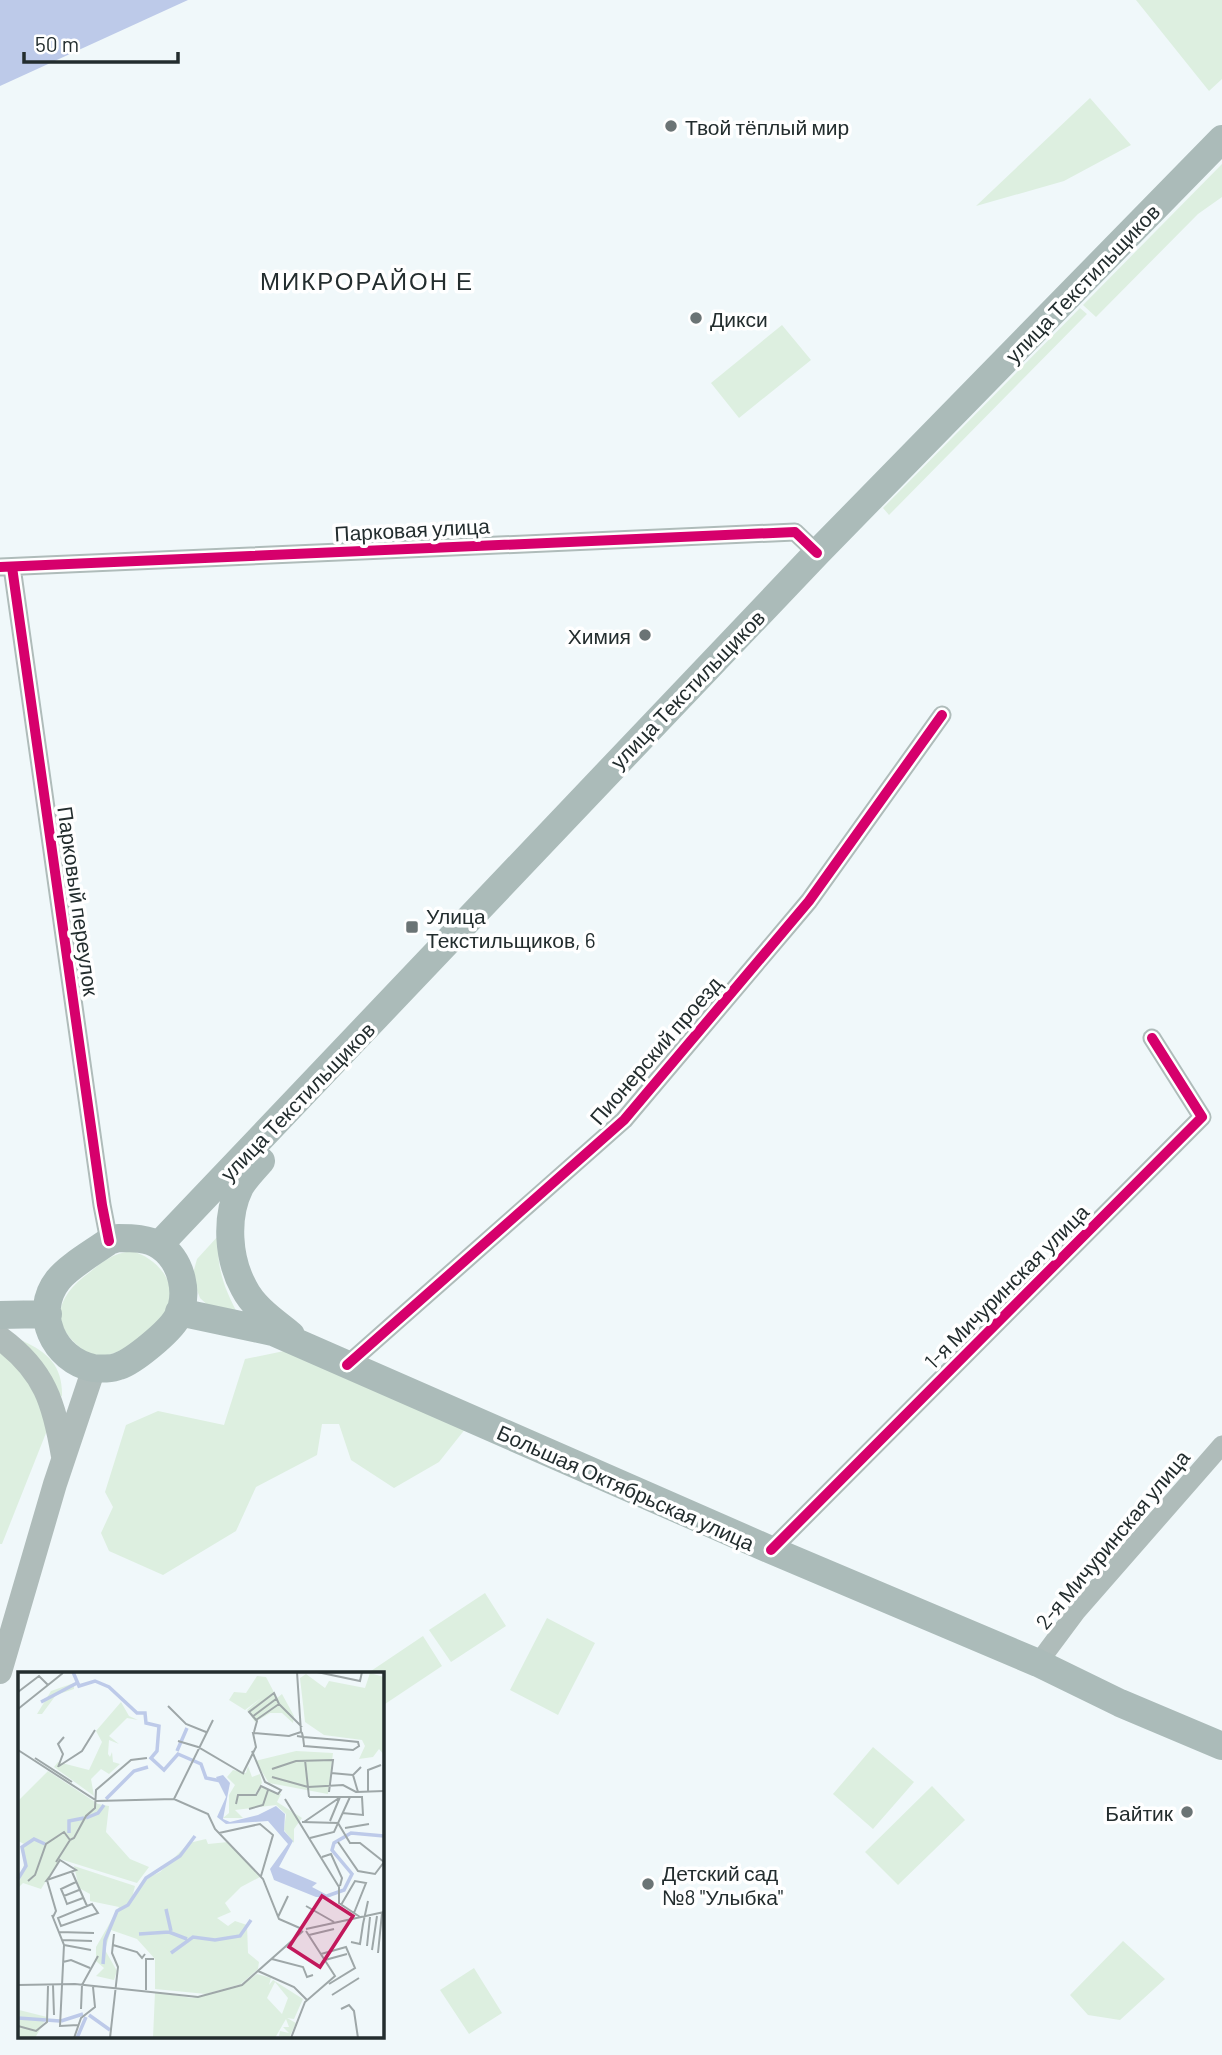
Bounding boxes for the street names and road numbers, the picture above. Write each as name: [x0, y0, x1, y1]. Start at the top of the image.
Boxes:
street label: улица Текстильщиков: [1000, 198, 1164, 368]
street label: Парковая улица: [334, 512, 491, 546]
street label: улица Текстильщиков: [605, 604, 769, 774]
street label: Парковый переулок: [53, 805, 105, 998]
street label: Пионерский проезд: [584, 971, 726, 1129]
street label: улица Текстильщиков: [215, 1016, 379, 1186]
street label: 1-я Мичуринская улица: [919, 1199, 1093, 1373]
street label: Большая Октябрьская улица: [494, 1419, 759, 1555]
street label: 2-я Мичуринская улица: [1030, 1444, 1194, 1633]

